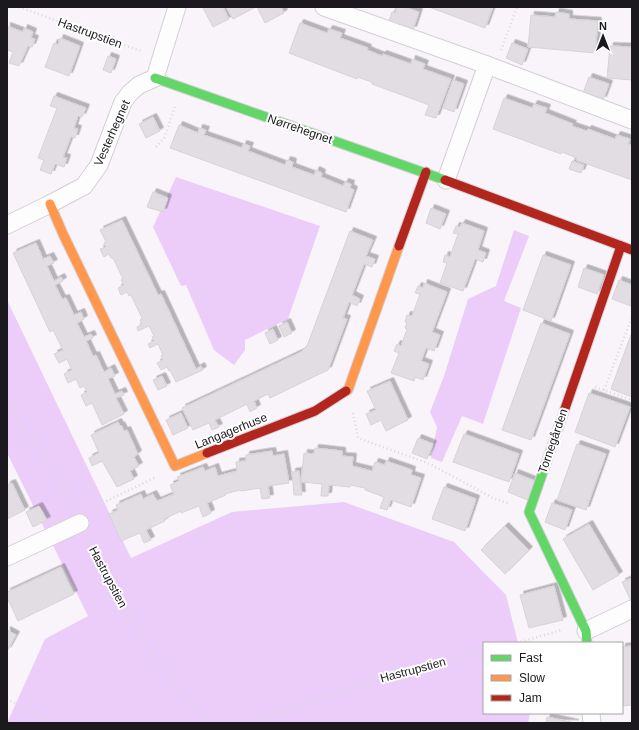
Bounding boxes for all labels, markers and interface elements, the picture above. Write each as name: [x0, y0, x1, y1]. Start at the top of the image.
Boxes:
street label: Hastrupstien: [56, 15, 124, 51]
north arrow: [583, 16, 623, 56]
text: N: [599, 20, 607, 32]
street label: Vesterhegnet: [91, 97, 133, 168]
street label: Nørrehegnet: [266, 111, 335, 147]
street label: Tornegården: [535, 407, 571, 475]
street label: Langagerhuse: [193, 410, 269, 452]
street label: Hastrupstien: [86, 544, 130, 610]
legend: [483, 642, 623, 714]
text: Fast: [519, 651, 543, 665]
street label: Hastrupstien: [379, 655, 447, 685]
text: Slow: [519, 671, 545, 685]
text: Jam: [519, 691, 542, 705]

